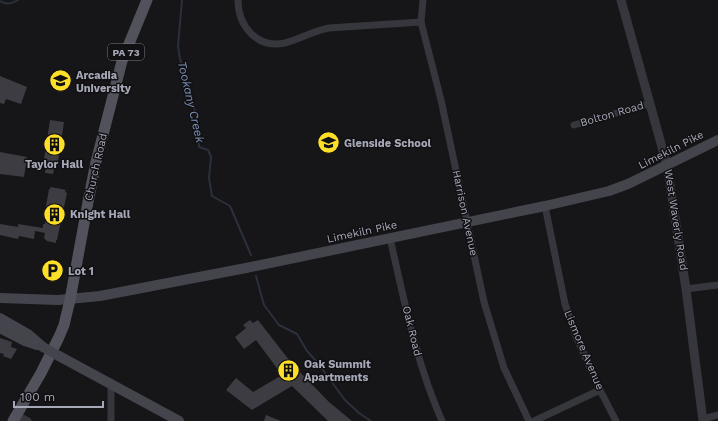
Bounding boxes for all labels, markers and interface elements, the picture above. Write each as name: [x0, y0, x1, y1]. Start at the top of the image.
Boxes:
road number: PA 73: [108, 44, 144, 60]
water label: Tookany Creek: [175, 60, 207, 145]
school or university icon: Arcadia University: [47, 68, 73, 94]
place label: Arcadia University: [76, 69, 132, 95]
street label: Bolton Road: [579, 99, 645, 129]
street label: Limekiln Pike: [636, 128, 706, 172]
school or university icon: Glenside School: [316, 130, 342, 156]
building icon: Taylor Hall: [41, 131, 67, 157]
street label: Church Road: [82, 132, 110, 202]
place label: Glenside School: [344, 137, 432, 150]
place label: Taylor Hall: [25, 158, 83, 171]
street label: West Waverly Road: [662, 168, 690, 272]
street label: Harrison Avenue: [450, 169, 480, 257]
building icon: Knight Hall: [42, 201, 68, 227]
place label: Knight Hall: [70, 208, 131, 221]
street label: Limekiln Pike: [326, 218, 398, 246]
parking icon: Lot 1: [40, 258, 66, 284]
place label: Lot 1: [68, 265, 94, 278]
street label: Oak Road: [400, 305, 424, 357]
street label: Lismore Avenue: [561, 308, 607, 392]
building icon: Oak Summit Apartments: [275, 357, 301, 383]
place label: Oak Summit Apartments: [304, 358, 371, 384]
scale bar: [14, 383, 103, 409]
text: 100 m: [20, 390, 55, 404]

